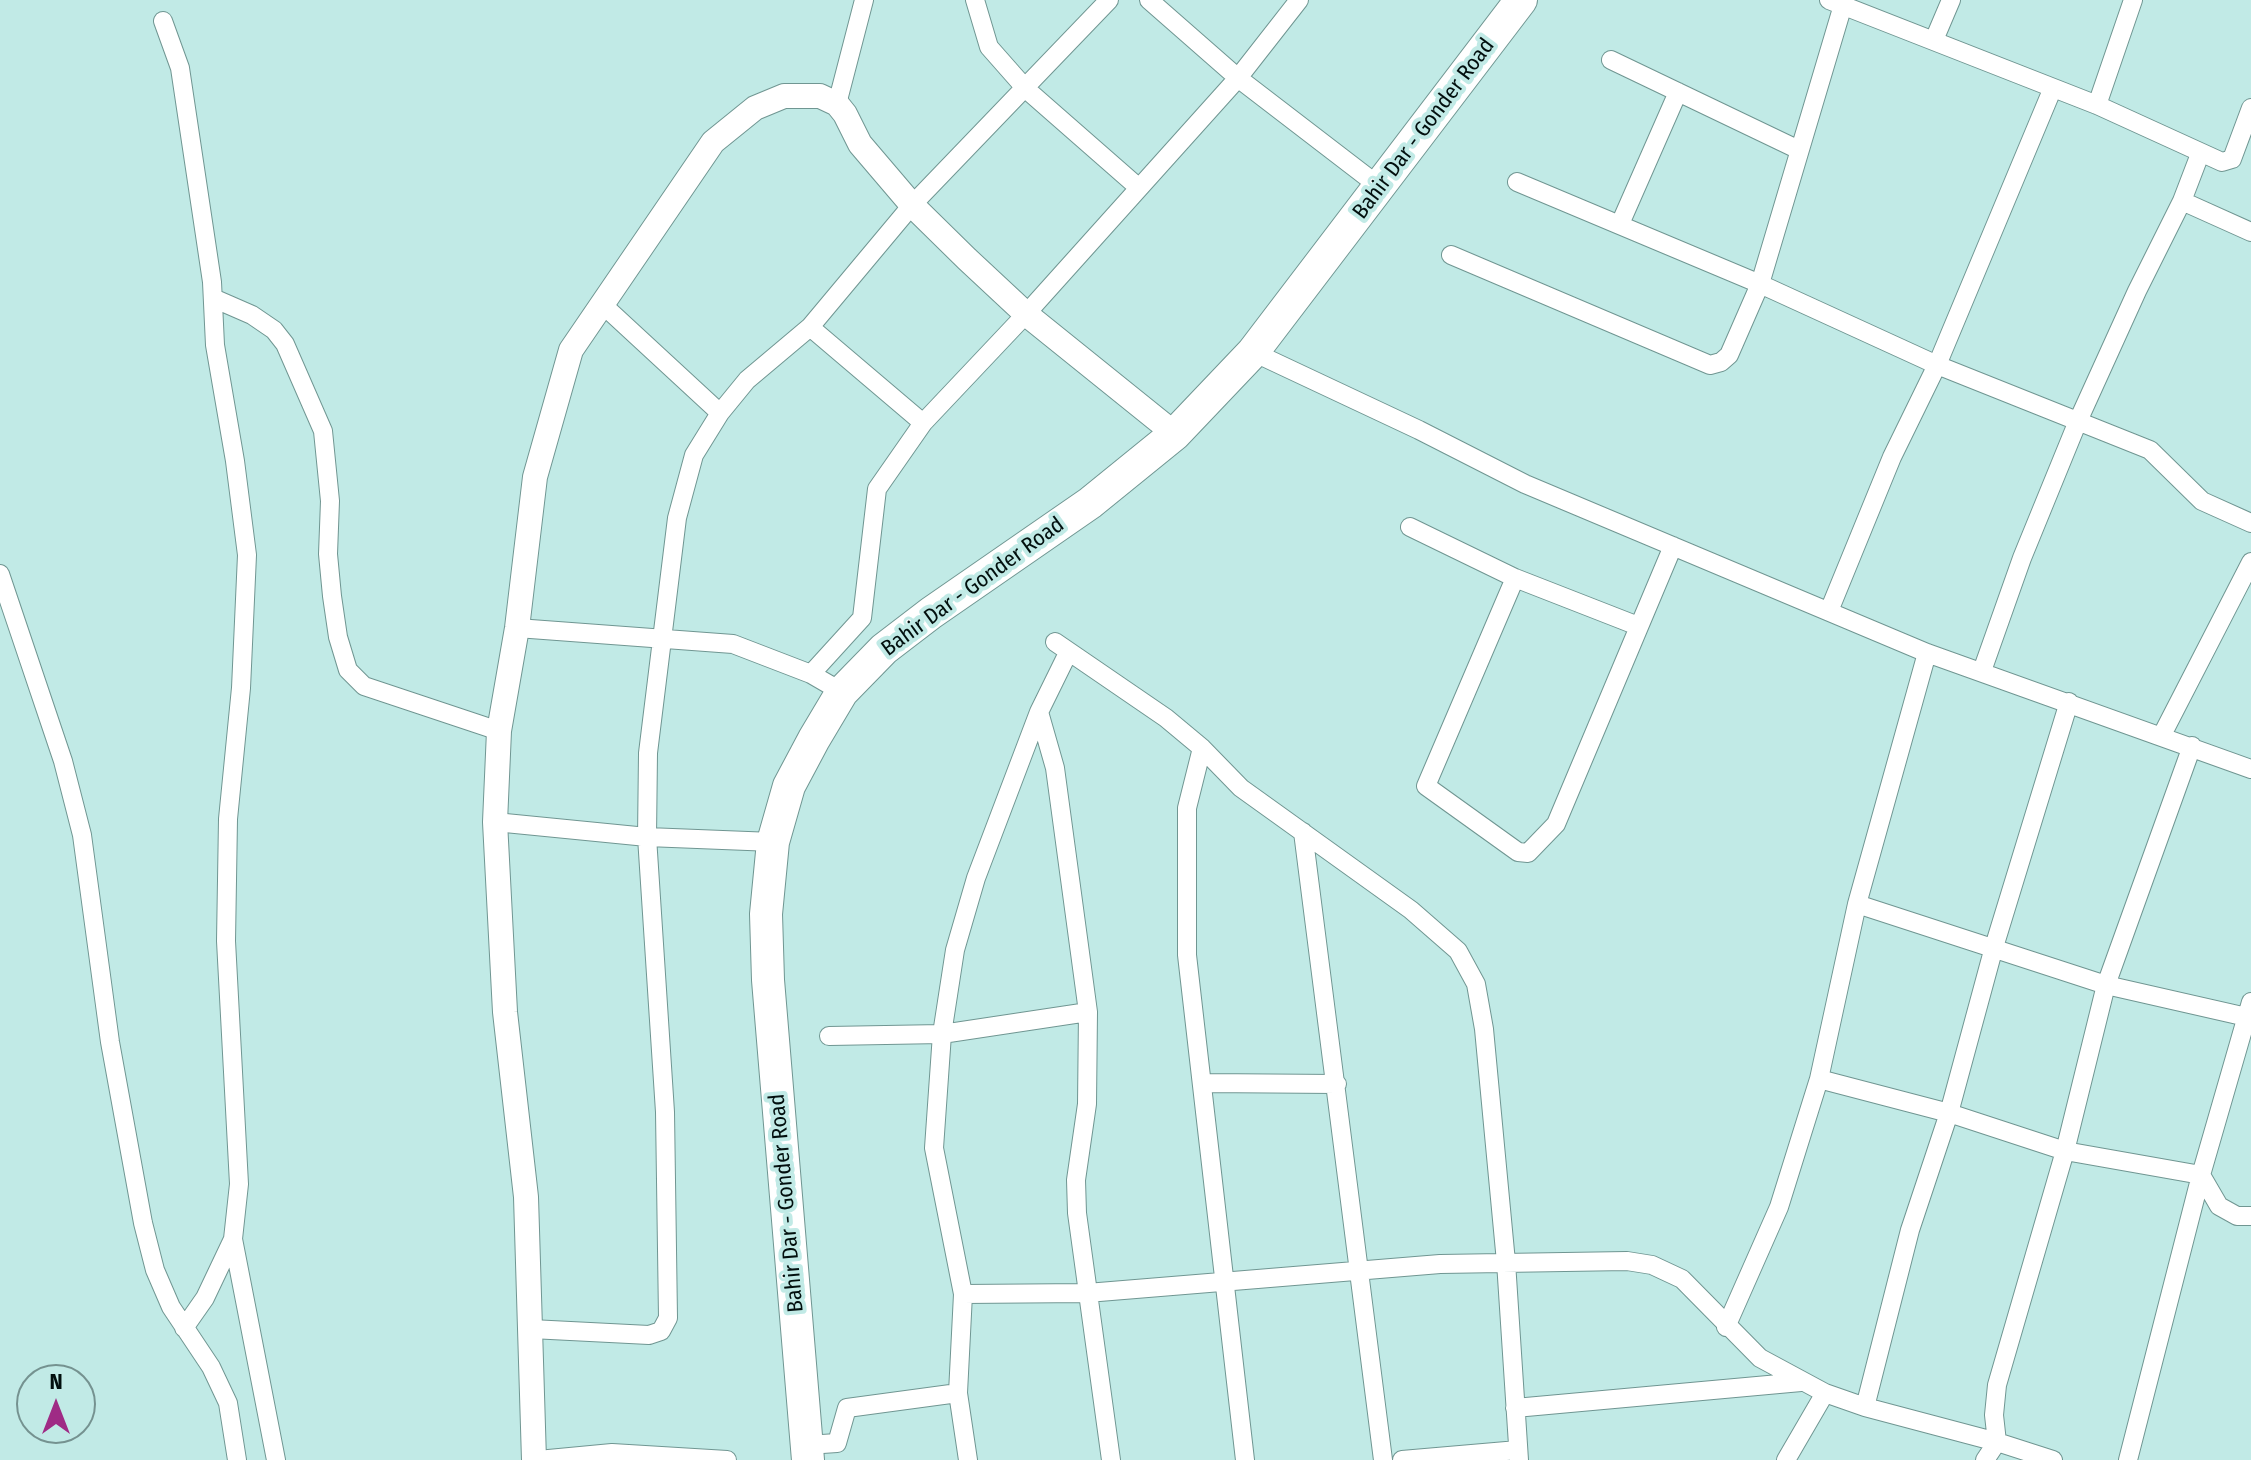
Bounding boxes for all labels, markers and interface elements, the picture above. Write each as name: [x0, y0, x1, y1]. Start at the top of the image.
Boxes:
street label: Bahir Dar - Gonder Road: [1348, 34, 1500, 224]
street label: Bahir Dar - Gonder Road: [877, 512, 1069, 662]
street label: Bahir Dar - Gonder Road: [764, 1093, 810, 1313]
north arrow: [16, 1364, 96, 1444]
text: N: [49, 1368, 63, 1395]

